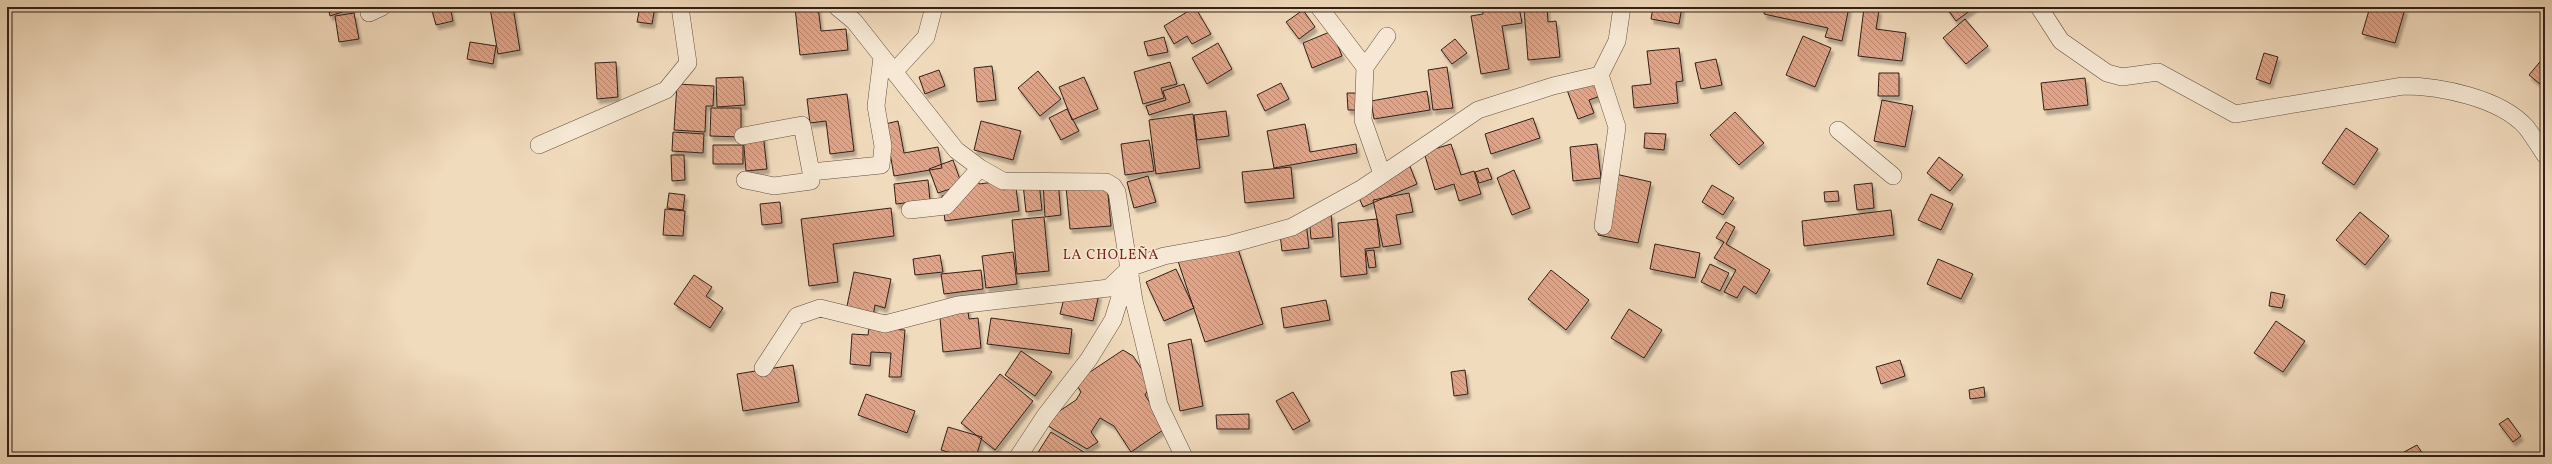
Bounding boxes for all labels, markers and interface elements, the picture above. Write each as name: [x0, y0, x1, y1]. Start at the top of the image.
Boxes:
district label: LA CHOLEÑA: [1063, 246, 1159, 265]

